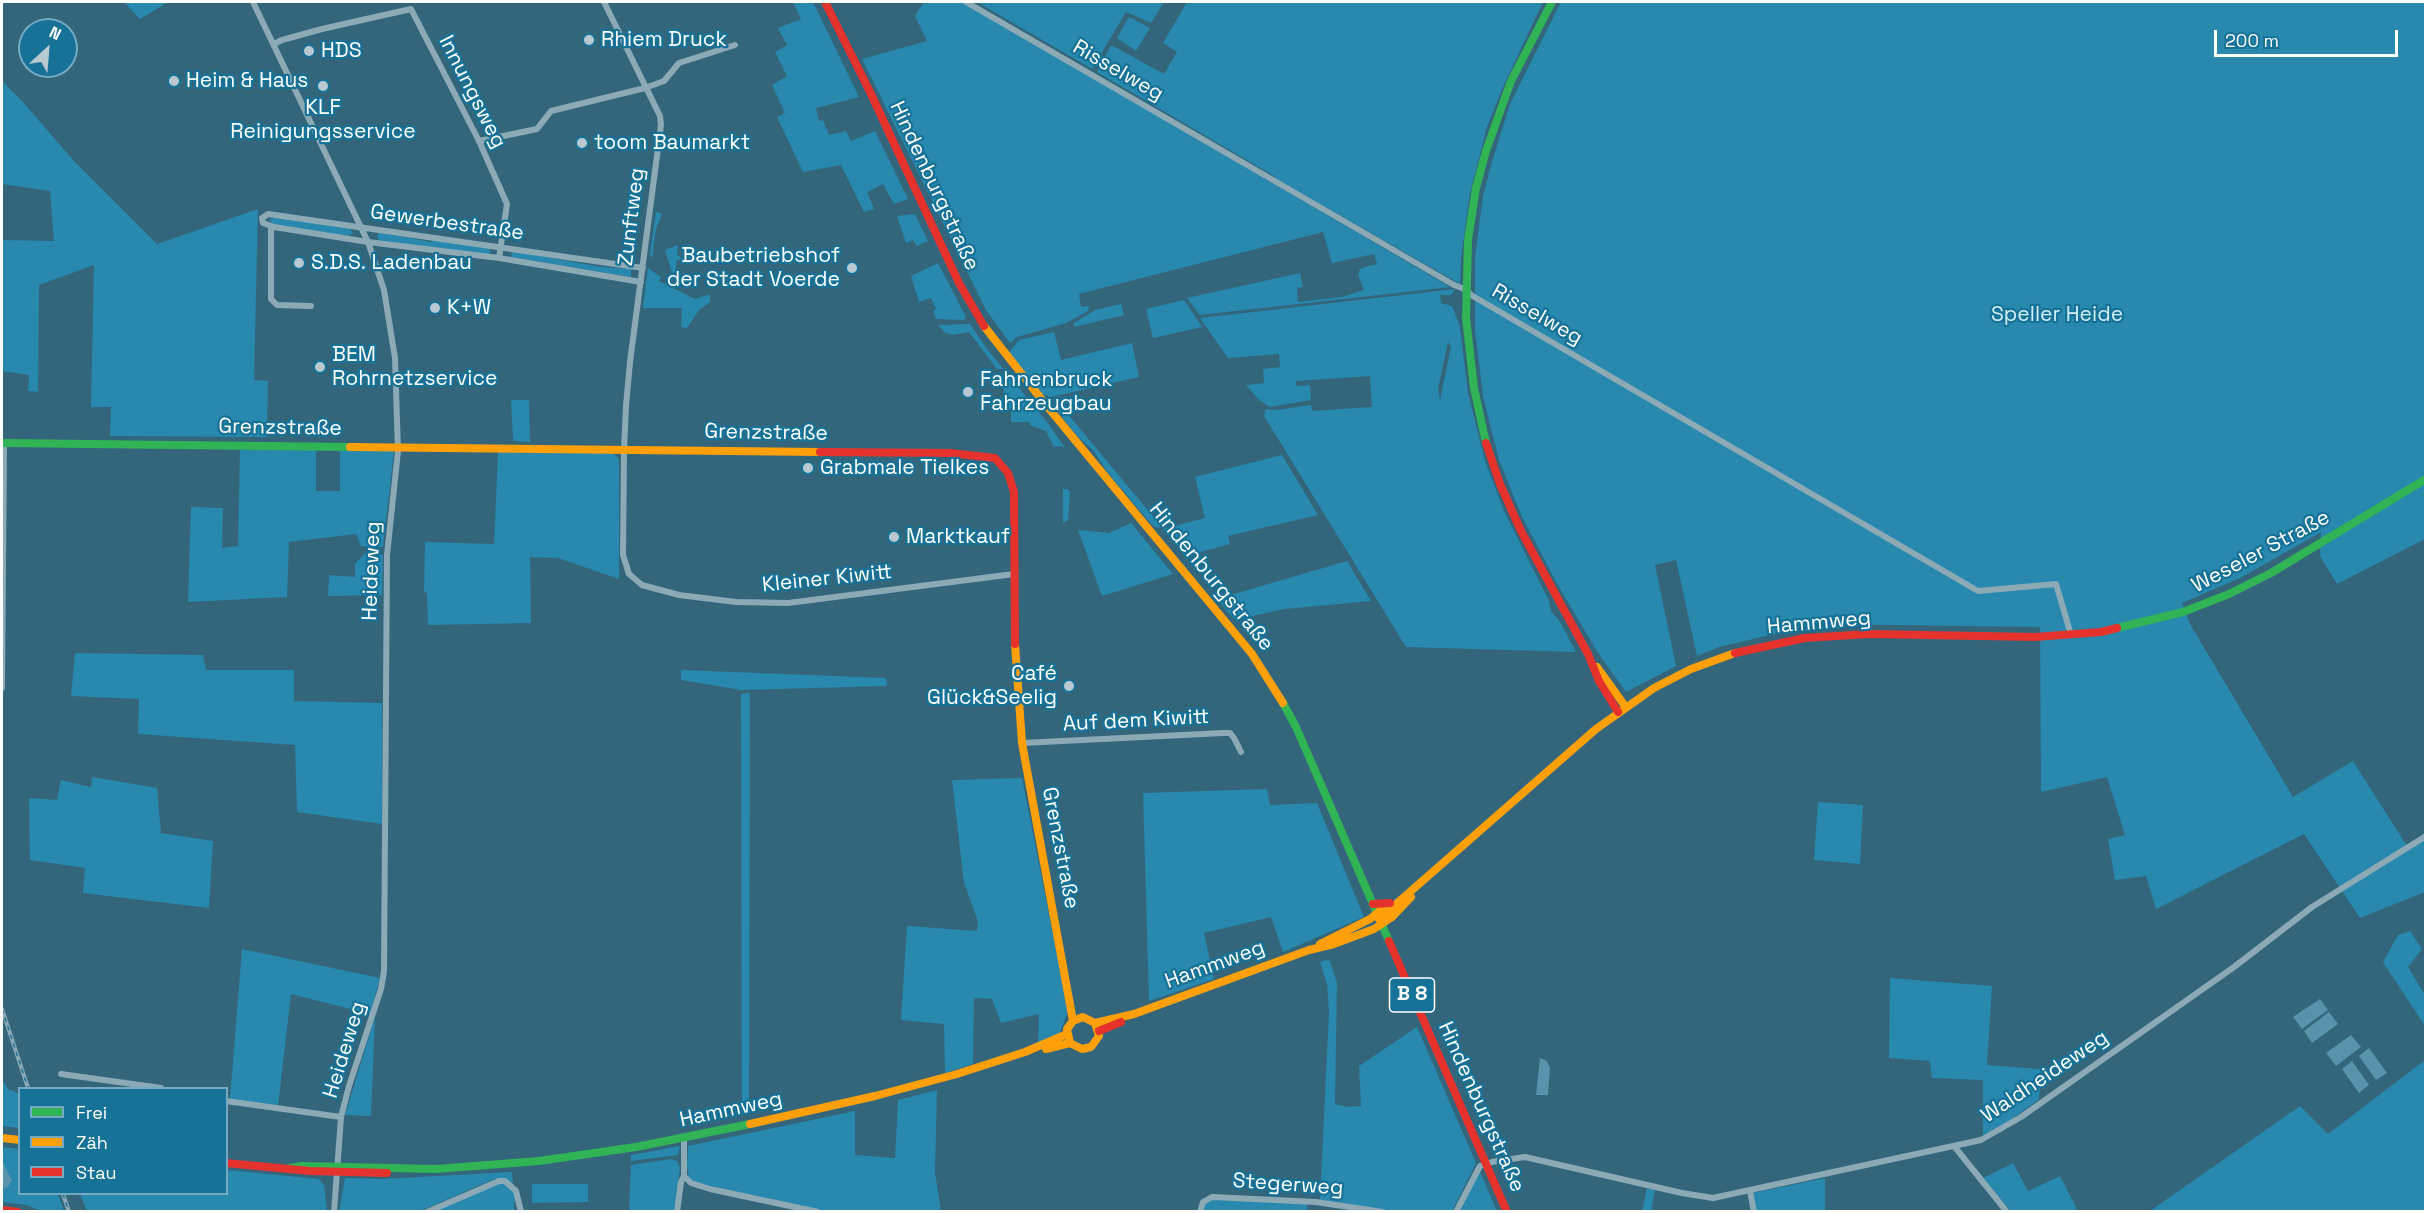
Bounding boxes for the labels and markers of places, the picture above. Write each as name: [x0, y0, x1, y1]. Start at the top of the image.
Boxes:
place label: Rhiem Druck: [601, 27, 727, 53]
marker: Rhiem Druck: [582, 33, 596, 47]
place label: HDS: [321, 38, 362, 64]
marker: HDS: [302, 44, 316, 58]
place label: Heim & Haus: [186, 68, 308, 94]
marker: Heim & Haus: [167, 74, 181, 88]
marker: KLF Reinigungsservice: [316, 79, 330, 93]
place label: KLF Reinigungsservice: [230, 95, 416, 145]
place label: toom Baumarkt: [594, 130, 750, 156]
marker: toom Baumarkt: [575, 136, 589, 150]
place label: Baubetriebshof der Stadt Voerde: [667, 243, 840, 293]
place label: S.D.S. Ladenbau: [311, 250, 472, 276]
marker: S.D.S. Ladenbau: [292, 256, 306, 270]
marker: Baubetriebshof der Stadt Voerde: [845, 261, 859, 275]
place label: K+W: [447, 295, 491, 321]
marker: K+W: [428, 301, 442, 315]
place label: BEM Rohrnetzservice: [332, 342, 497, 392]
marker: BEM Rohrnetzservice: [313, 360, 327, 374]
place label: Fahnenbruck Fahrzeugbau: [980, 367, 1112, 417]
marker: Fahnenbruck Fahrzeugbau: [961, 385, 975, 399]
place label: Grabmale Tielkes: [820, 455, 989, 481]
marker: Grabmale Tielkes: [801, 461, 815, 475]
place label: Marktkauf: [906, 524, 1010, 550]
marker: Marktkauf: [887, 530, 901, 544]
place label: Café Glück&Seelig: [927, 661, 1057, 711]
marker: Café Glück&Seelig: [1062, 679, 1076, 693]

